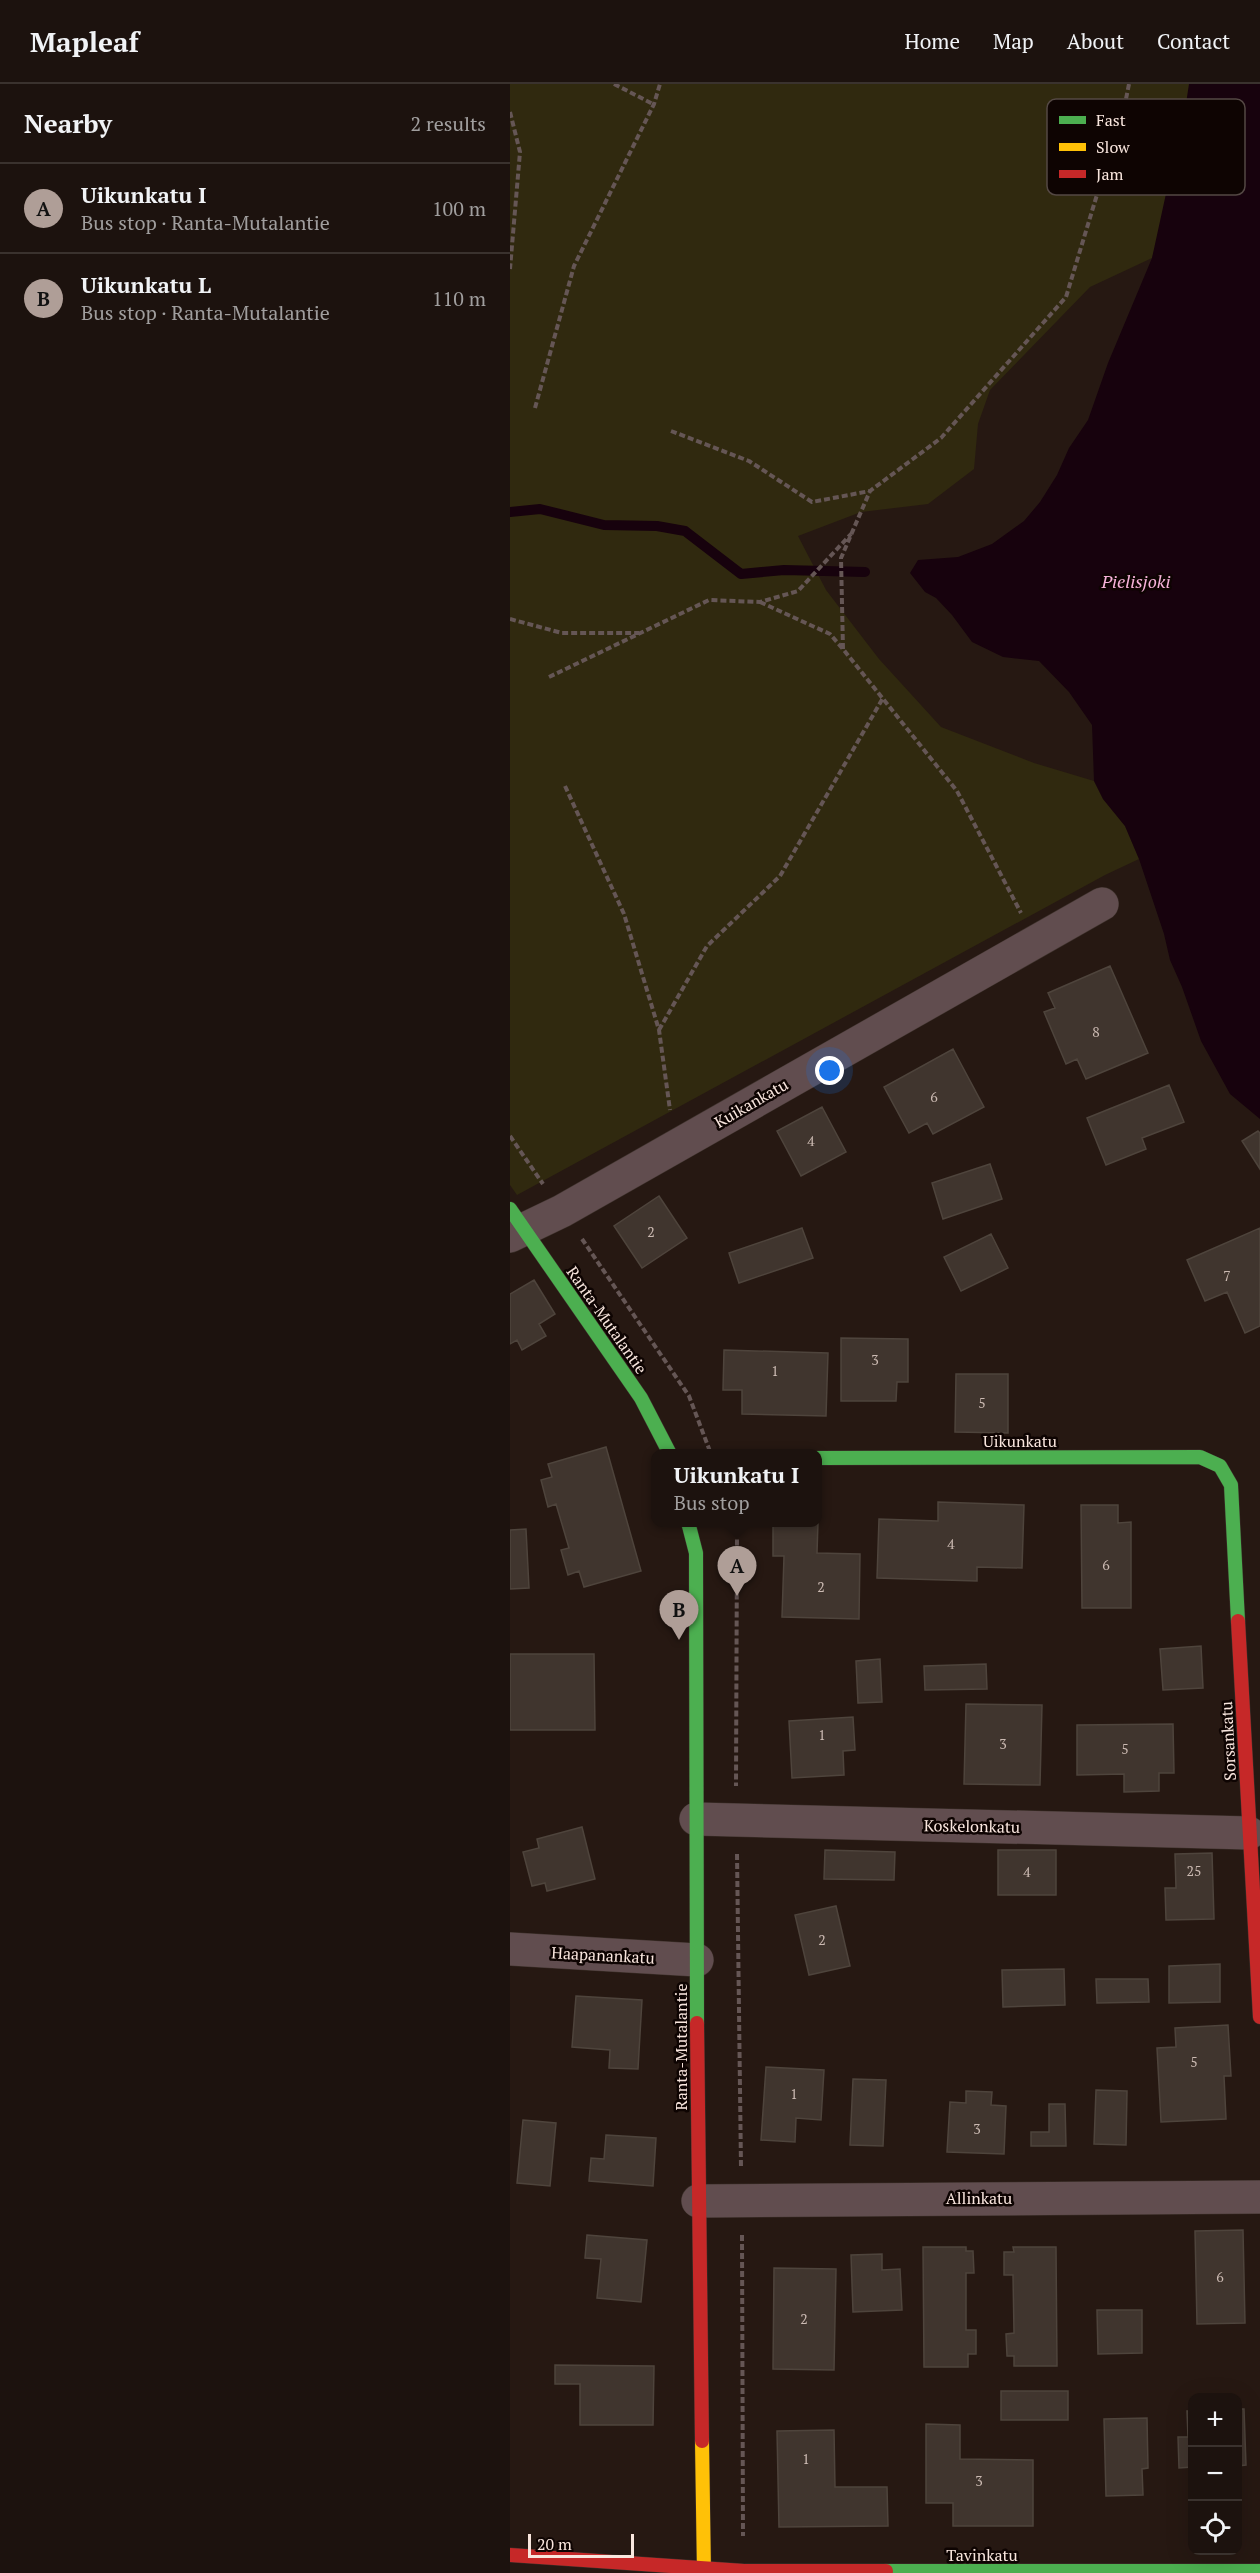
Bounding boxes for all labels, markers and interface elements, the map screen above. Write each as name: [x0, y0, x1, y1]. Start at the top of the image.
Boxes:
text: Mapleaf: [30, 23, 139, 60]
text: Home: [904, 27, 960, 55]
text: Map: [993, 27, 1034, 55]
text: About: [1067, 27, 1124, 55]
text: Contact: [1157, 27, 1230, 55]
legend: [1047, 99, 1245, 195]
text: Nearby: [24, 106, 112, 140]
text: Fast: [1096, 109, 1126, 131]
text: 2 results: [411, 110, 486, 137]
text: Slow: [1096, 136, 1130, 158]
text: Jam: [1096, 163, 1124, 185]
text: Uikunkatu I: [81, 180, 206, 209]
text: A: [36, 195, 51, 222]
text: 100 m: [432, 195, 486, 222]
text: Bus stop · Ranta-Mutalantie: [81, 209, 330, 236]
text: Uikunkatu L: [81, 270, 211, 299]
text: B: [37, 285, 50, 312]
text: 110 m: [432, 285, 486, 312]
text: Bus stop · Ranta-Mutalantie: [81, 299, 330, 326]
water label: Pielisjoki: [1101, 569, 1170, 593]
house number: 8: [1092, 1022, 1100, 1041]
your location: [815, 1056, 844, 1085]
street label: Kuikankatu: [710, 1073, 792, 1133]
house number: 6: [930, 1087, 938, 1106]
house number: 4: [807, 1131, 815, 1150]
house number: 2: [647, 1222, 655, 1241]
street label: Ranta-Mutalantie: [562, 1262, 652, 1378]
house number: 7: [1223, 1266, 1231, 1285]
house number: 3: [871, 1350, 879, 1369]
house number: 1: [771, 1361, 779, 1380]
house number: 5: [978, 1393, 986, 1412]
street label: Uikunkatu: [983, 1430, 1057, 1452]
popup: [651, 1449, 822, 1527]
text: Uikunkatu I: [674, 1460, 799, 1489]
text: Bus stop: [674, 1489, 750, 1516]
house number: 4: [947, 1534, 955, 1553]
pin: A: [718, 1546, 756, 1596]
house number: 6: [1102, 1555, 1110, 1574]
house number: 2: [817, 1577, 825, 1596]
pin: B: [660, 1590, 698, 1640]
street label: Sorsankatu: [1215, 1701, 1241, 1781]
house number: 1: [818, 1725, 826, 1744]
house number: 3: [999, 1734, 1007, 1753]
house number: 5: [1121, 1739, 1129, 1758]
street label: Koskelonkatu: [924, 1814, 1020, 1838]
house number: 25: [1187, 1861, 1201, 1880]
house number: 4: [1023, 1862, 1031, 1881]
house number: 2: [818, 1930, 826, 1949]
street label: Haapanankatu: [551, 1941, 655, 1969]
street label: Ranta-Mutalantie: [670, 1984, 692, 2110]
house number: 5: [1190, 2052, 1198, 2071]
house number: 1: [790, 2084, 798, 2103]
house number: 3: [973, 2119, 981, 2138]
street label: Allinkatu: [946, 2187, 1012, 2209]
house number: 6: [1216, 2267, 1224, 2286]
house number: 2: [800, 2309, 808, 2328]
map controls: [1188, 2393, 1242, 2555]
button: +: [1188, 2393, 1242, 2447]
button: −: [1188, 2447, 1242, 2501]
house number: 1: [802, 2449, 810, 2468]
house number: 3: [975, 2471, 983, 2490]
button: locate: [1188, 2501, 1242, 2555]
scale bar: [528, 2531, 634, 2558]
text: 20 m: [537, 2533, 572, 2555]
street label: Tavinkatu: [946, 2544, 1018, 2566]

